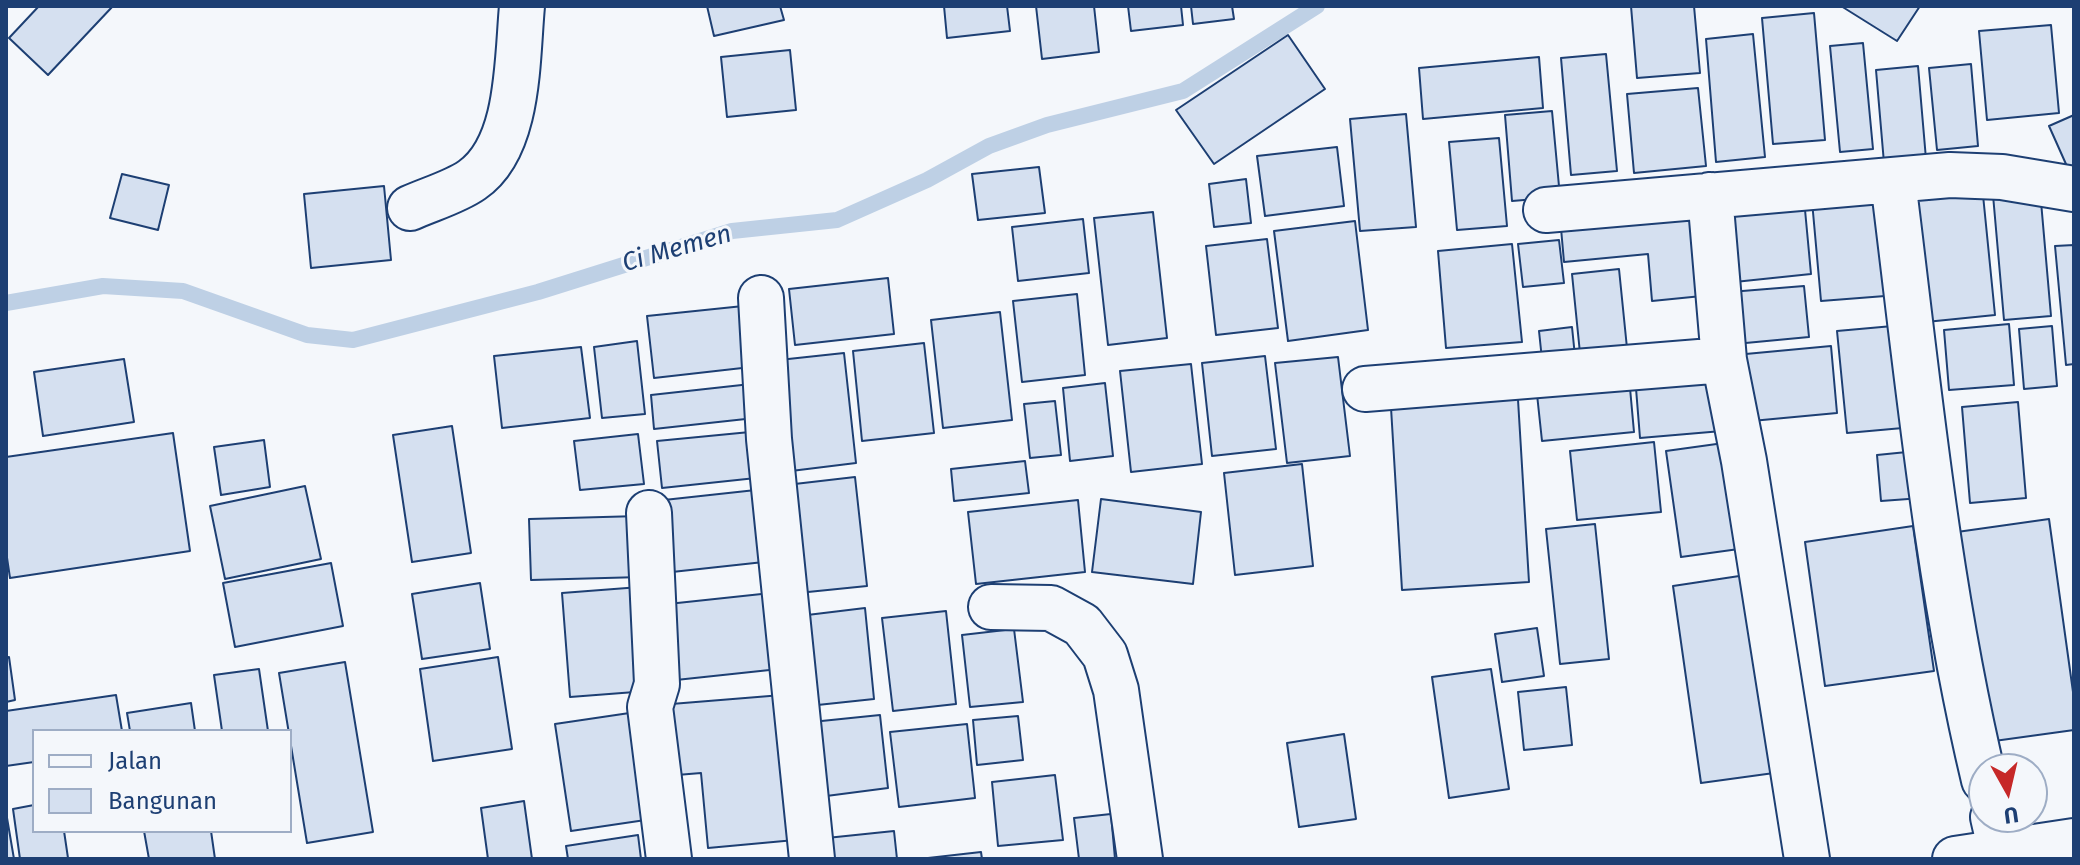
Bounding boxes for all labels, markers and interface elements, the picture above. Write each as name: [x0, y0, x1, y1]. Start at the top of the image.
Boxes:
water label: Ci Memen: [619, 218, 735, 280]
legend: [32, 729, 292, 833]
text: Jalan: [108, 747, 162, 775]
north arrow: [1968, 753, 2048, 833]
text: Bangunan: [108, 787, 217, 815]
text: U: [2002, 801, 2020, 830]

